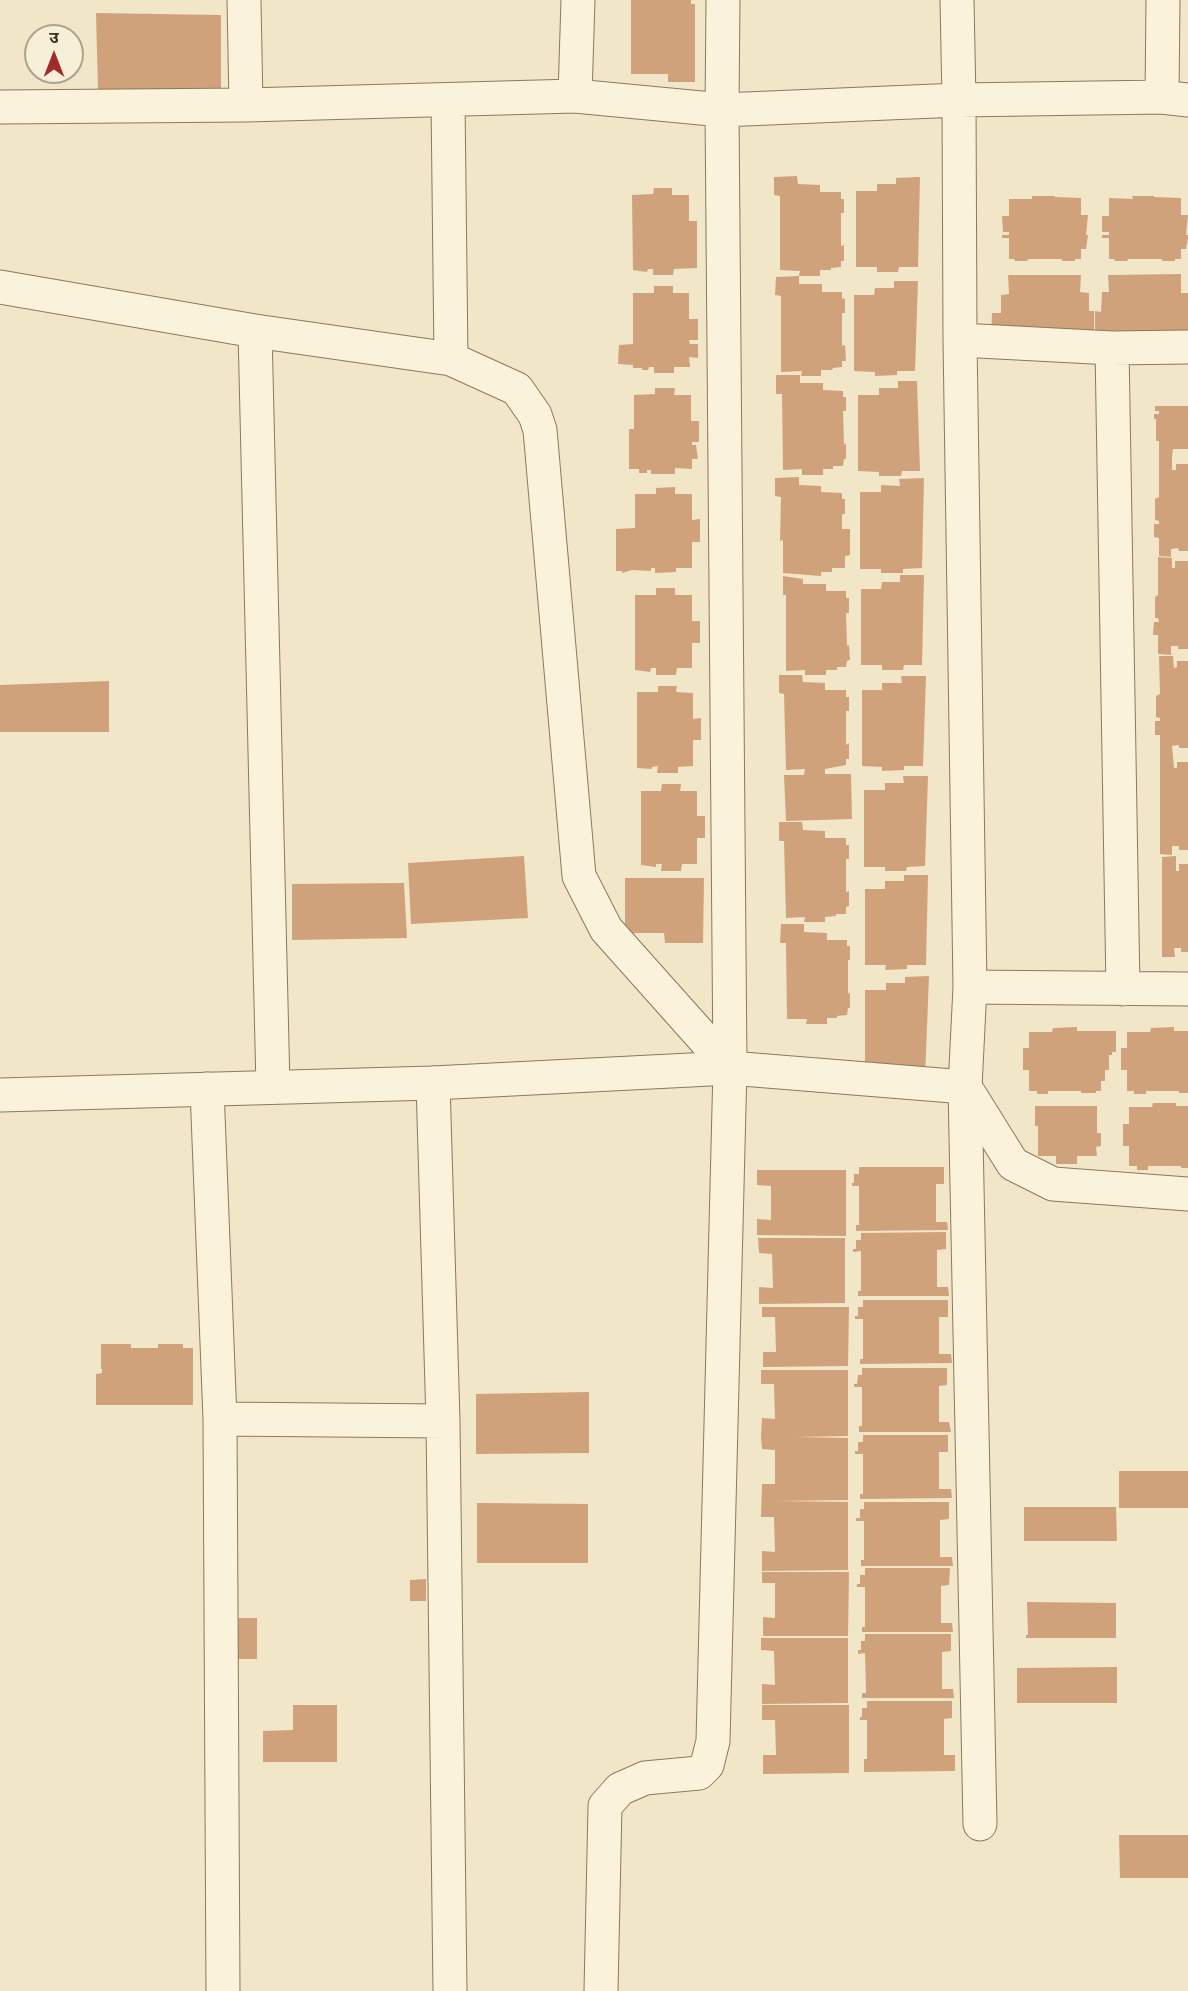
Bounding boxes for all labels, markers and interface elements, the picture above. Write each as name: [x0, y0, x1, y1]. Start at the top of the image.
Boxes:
north arrow: [24, 24, 84, 84]
text: उ: [49, 28, 59, 47]

